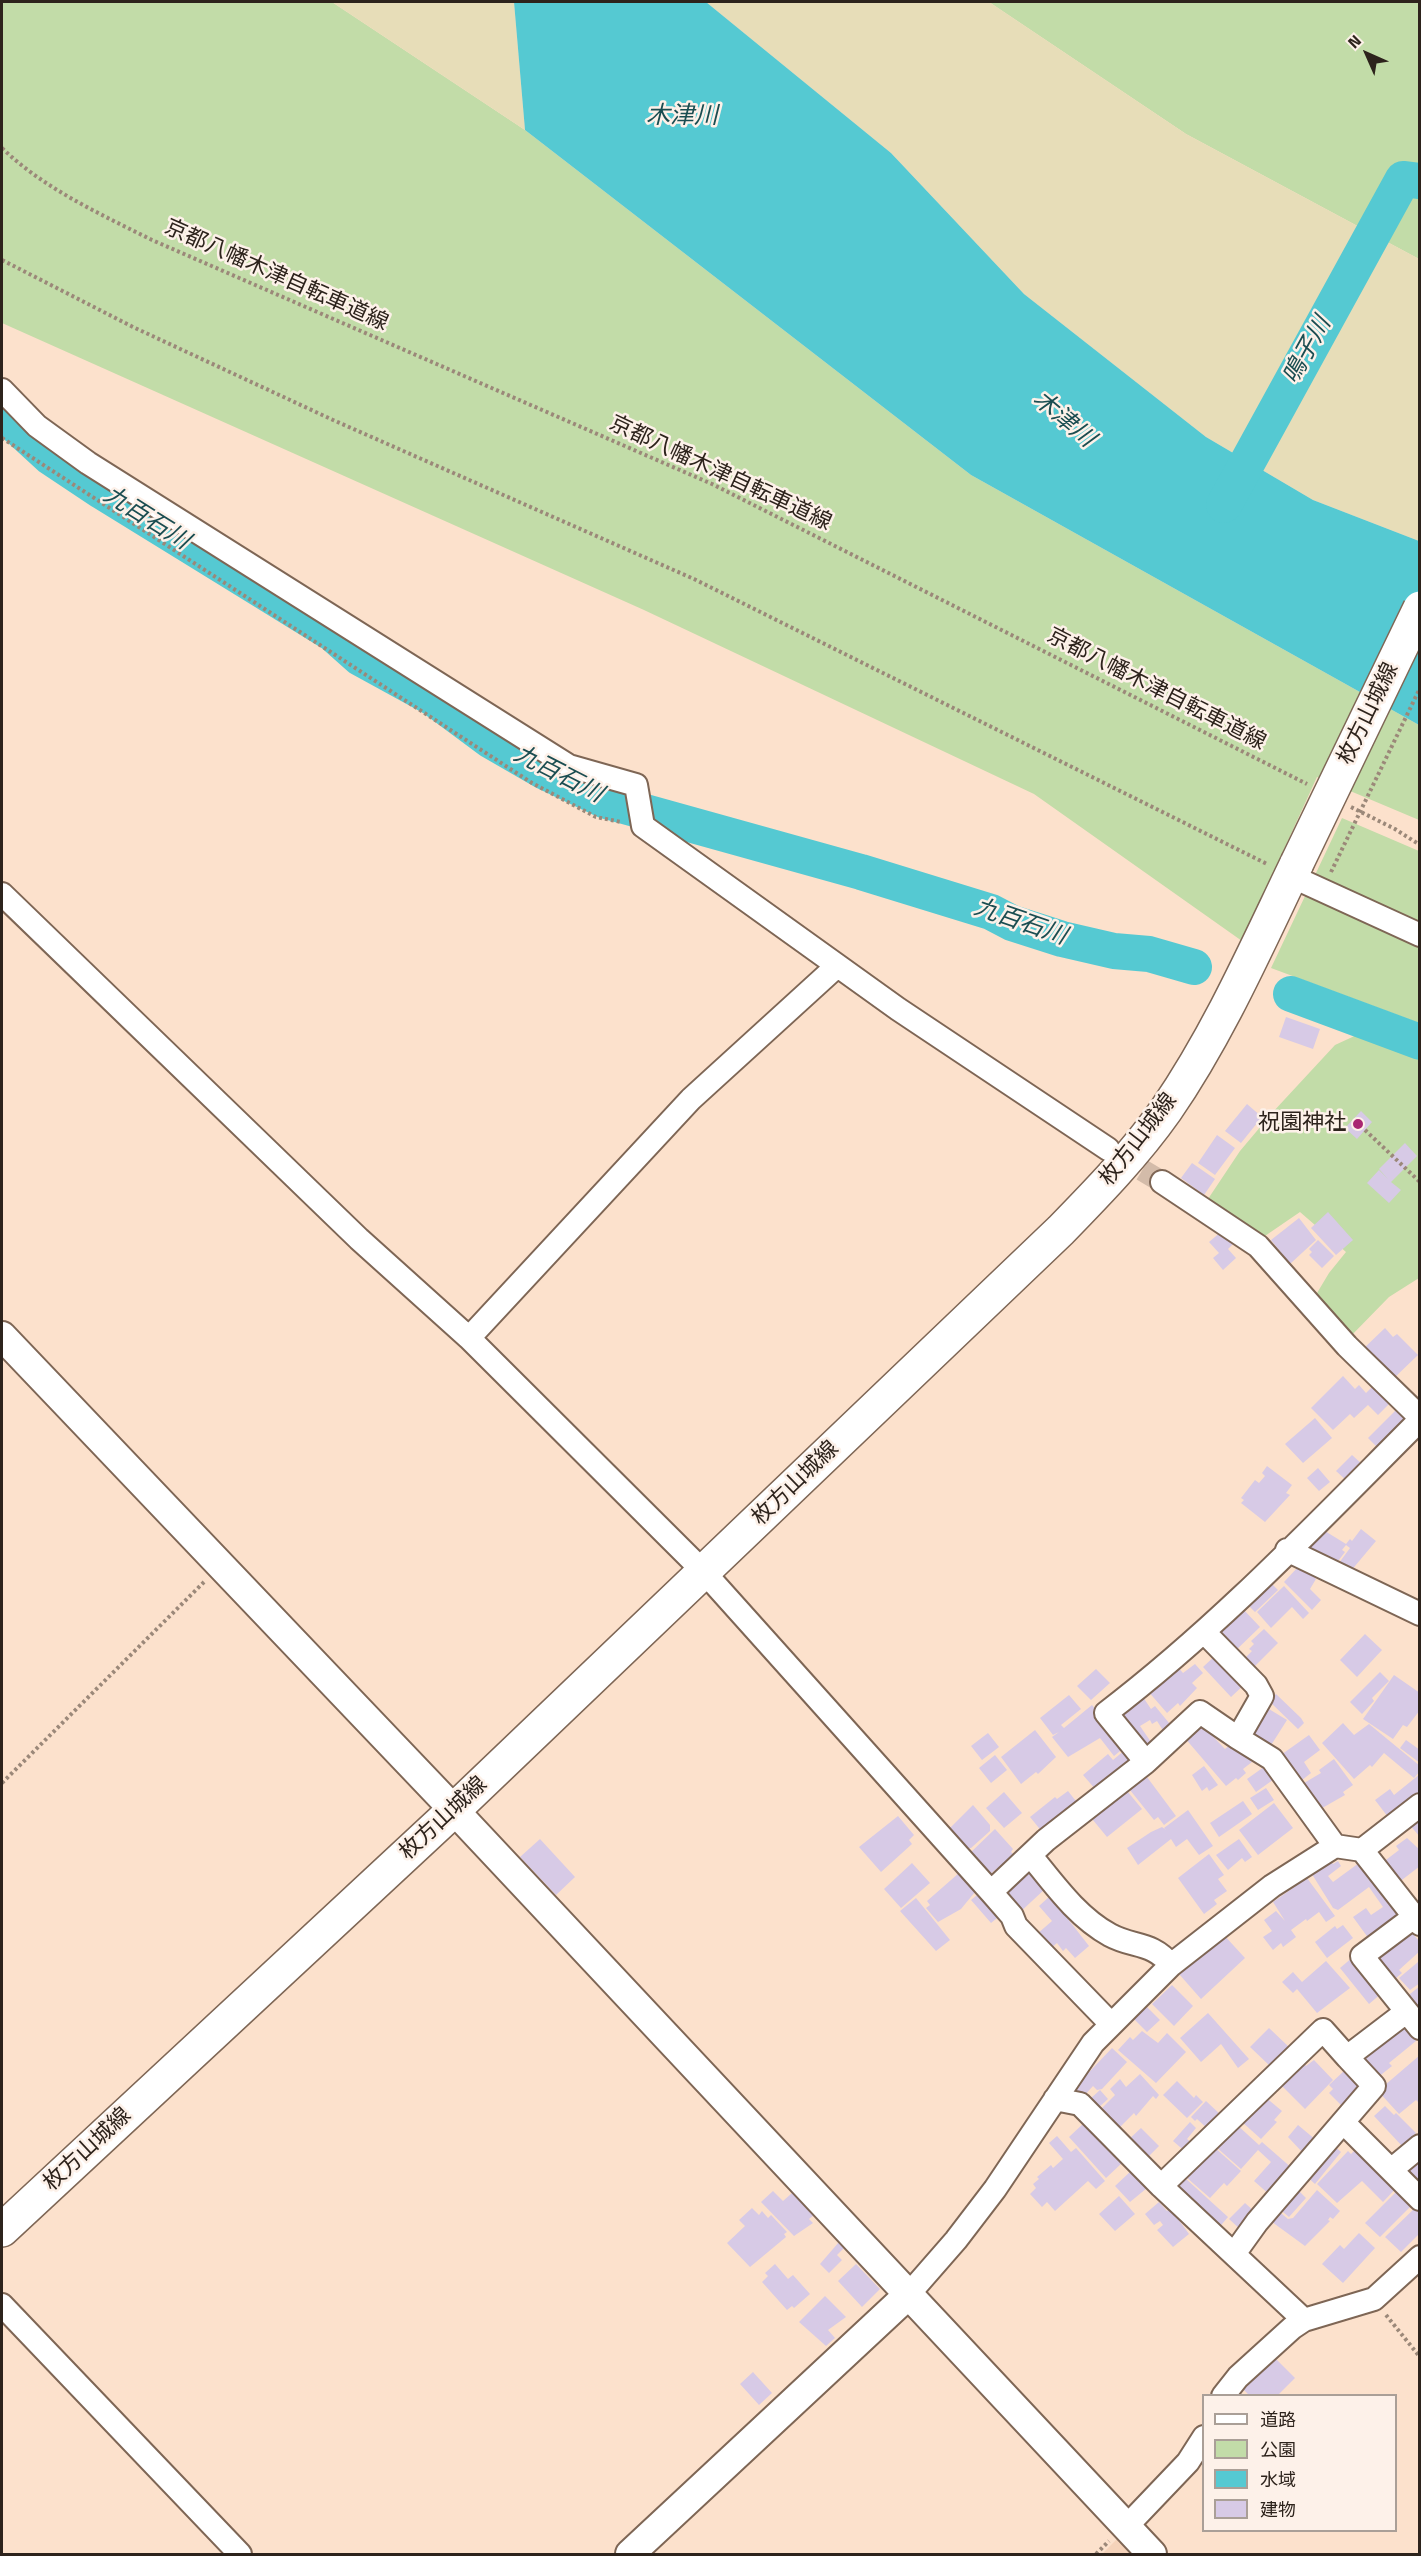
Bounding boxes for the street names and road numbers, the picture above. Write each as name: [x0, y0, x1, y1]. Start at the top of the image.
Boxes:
street label: 京都八幡木津自転車道線: [160, 215, 392, 337]
street label: 京都八幡木津自転車道線: [605, 411, 835, 537]
street label: 京都八幡木津自転車道線: [1042, 623, 1270, 757]
street label: 枚方山城線: [1333, 659, 1405, 769]
street label: 枚方山城線: [1095, 1089, 1183, 1191]
street label: 枚方山城線: [747, 1436, 845, 1532]
street label: 枚方山城線: [395, 1772, 493, 1866]
street label: 枚方山城線: [39, 2103, 137, 2197]

